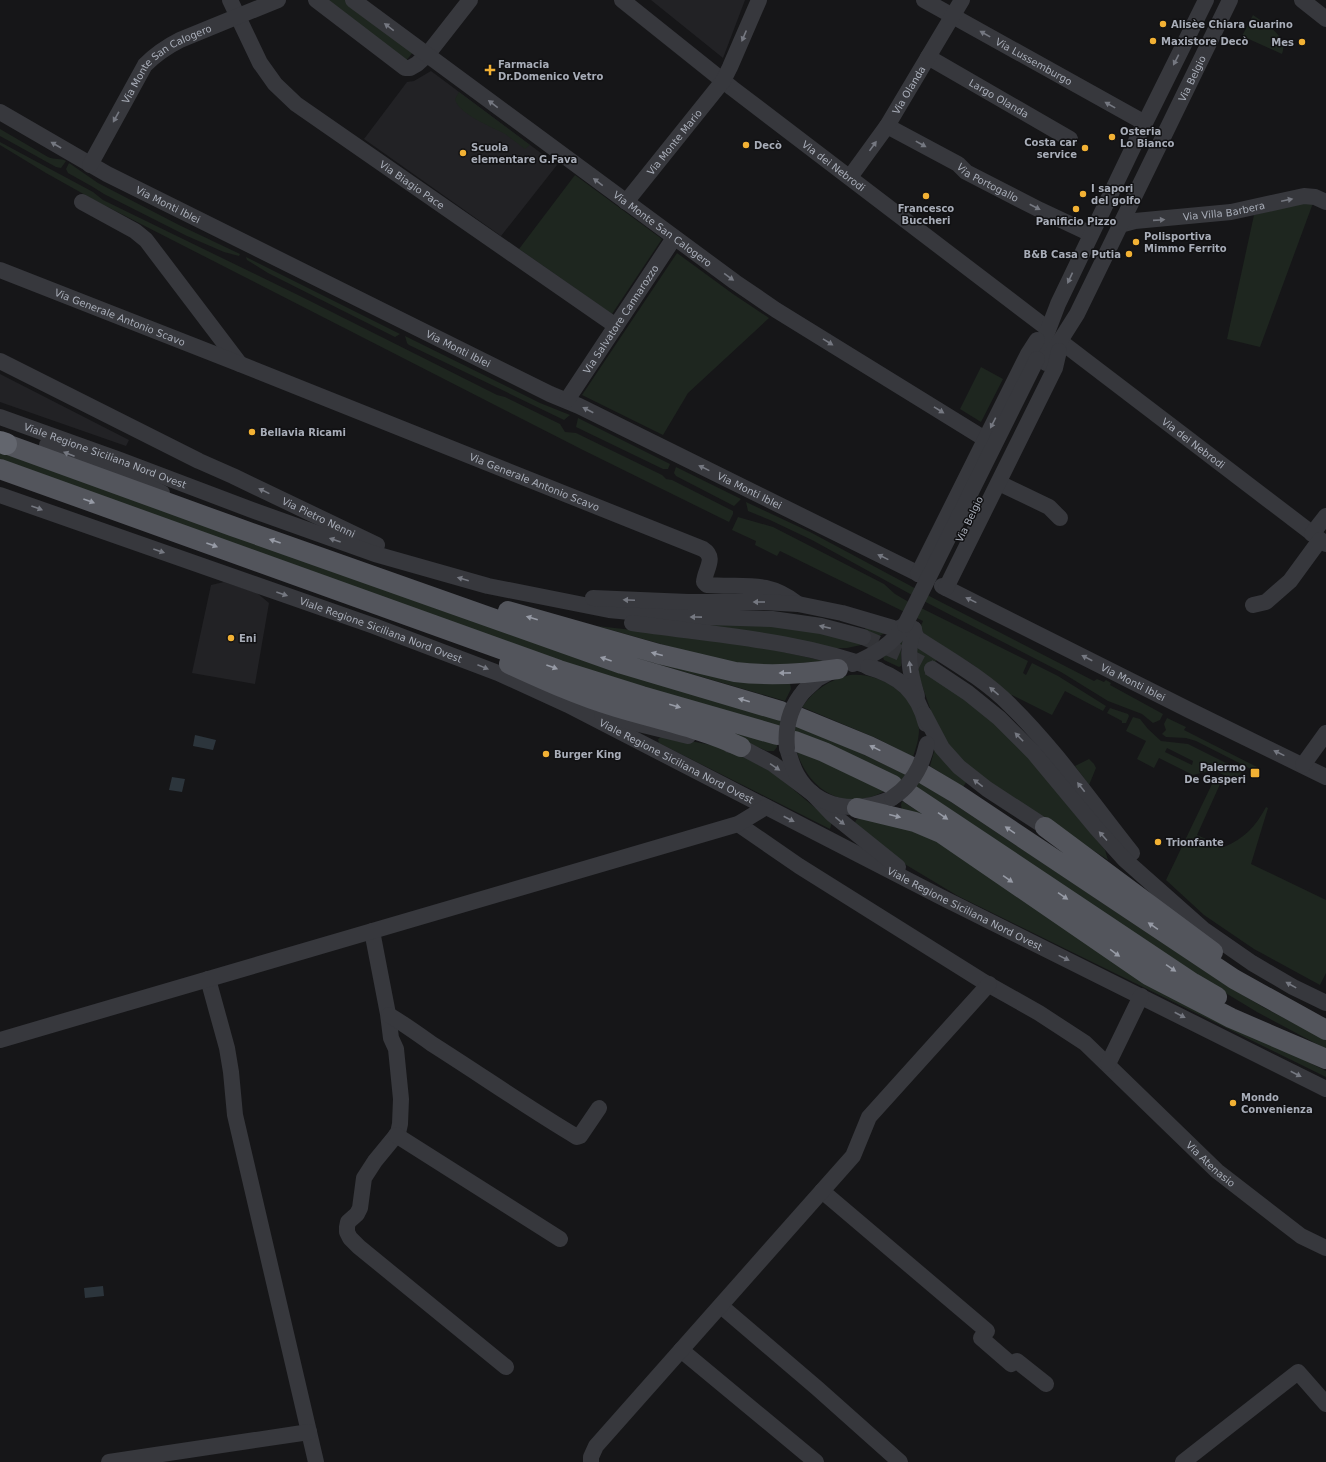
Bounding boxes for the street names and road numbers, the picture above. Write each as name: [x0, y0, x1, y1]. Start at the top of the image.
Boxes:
street label: Via Monte San Calogero: [120, 23, 213, 106]
street label: Via Lussemburgo: [994, 36, 1074, 87]
street label: Via Belgio: [1176, 54, 1208, 103]
street label: Via Olanda: [890, 64, 928, 116]
street label: Largo Olanda: [967, 77, 1031, 120]
street label: Via Monte Mario: [645, 107, 704, 177]
street label: Via dei Nebrodi: [800, 139, 867, 194]
street label: Via Biagio Pace: [377, 159, 446, 211]
street label: Via Portogallo: [954, 161, 1020, 204]
street label: Via Monti Iblei: [134, 184, 202, 226]
street label: Via Monte San Calogero: [611, 189, 714, 269]
street label: Via Villa Barbera: [1182, 200, 1266, 222]
street label: Via Salvatore Cannarozzo: [581, 263, 661, 376]
street label: Via Generale Antonio Scavo: [53, 287, 187, 348]
street label: Via Monti Iblei: [424, 328, 492, 370]
street label: Via dei Nebrodi: [1160, 416, 1227, 471]
street label: Viale Regione Siciliana Nord Ovest: [22, 421, 188, 491]
street label: Via Generale Antonio Scavo: [468, 451, 601, 513]
street label: Via Monti Iblei: [715, 470, 784, 511]
street label: Via Belgio: [954, 494, 985, 544]
street label: Via Pietro Nenni: [280, 495, 357, 540]
street label: Viale Regione Siciliana Nord Ovest: [298, 595, 464, 665]
street label: Via Monti Iblei: [1099, 662, 1167, 703]
street label: Viale Regione Siciliana Nord Ovest: [597, 717, 756, 806]
street label: Viale Regione Siciliana Nord Ovest: [885, 865, 1044, 953]
street label: Via Atenasio: [1184, 1139, 1237, 1189]

